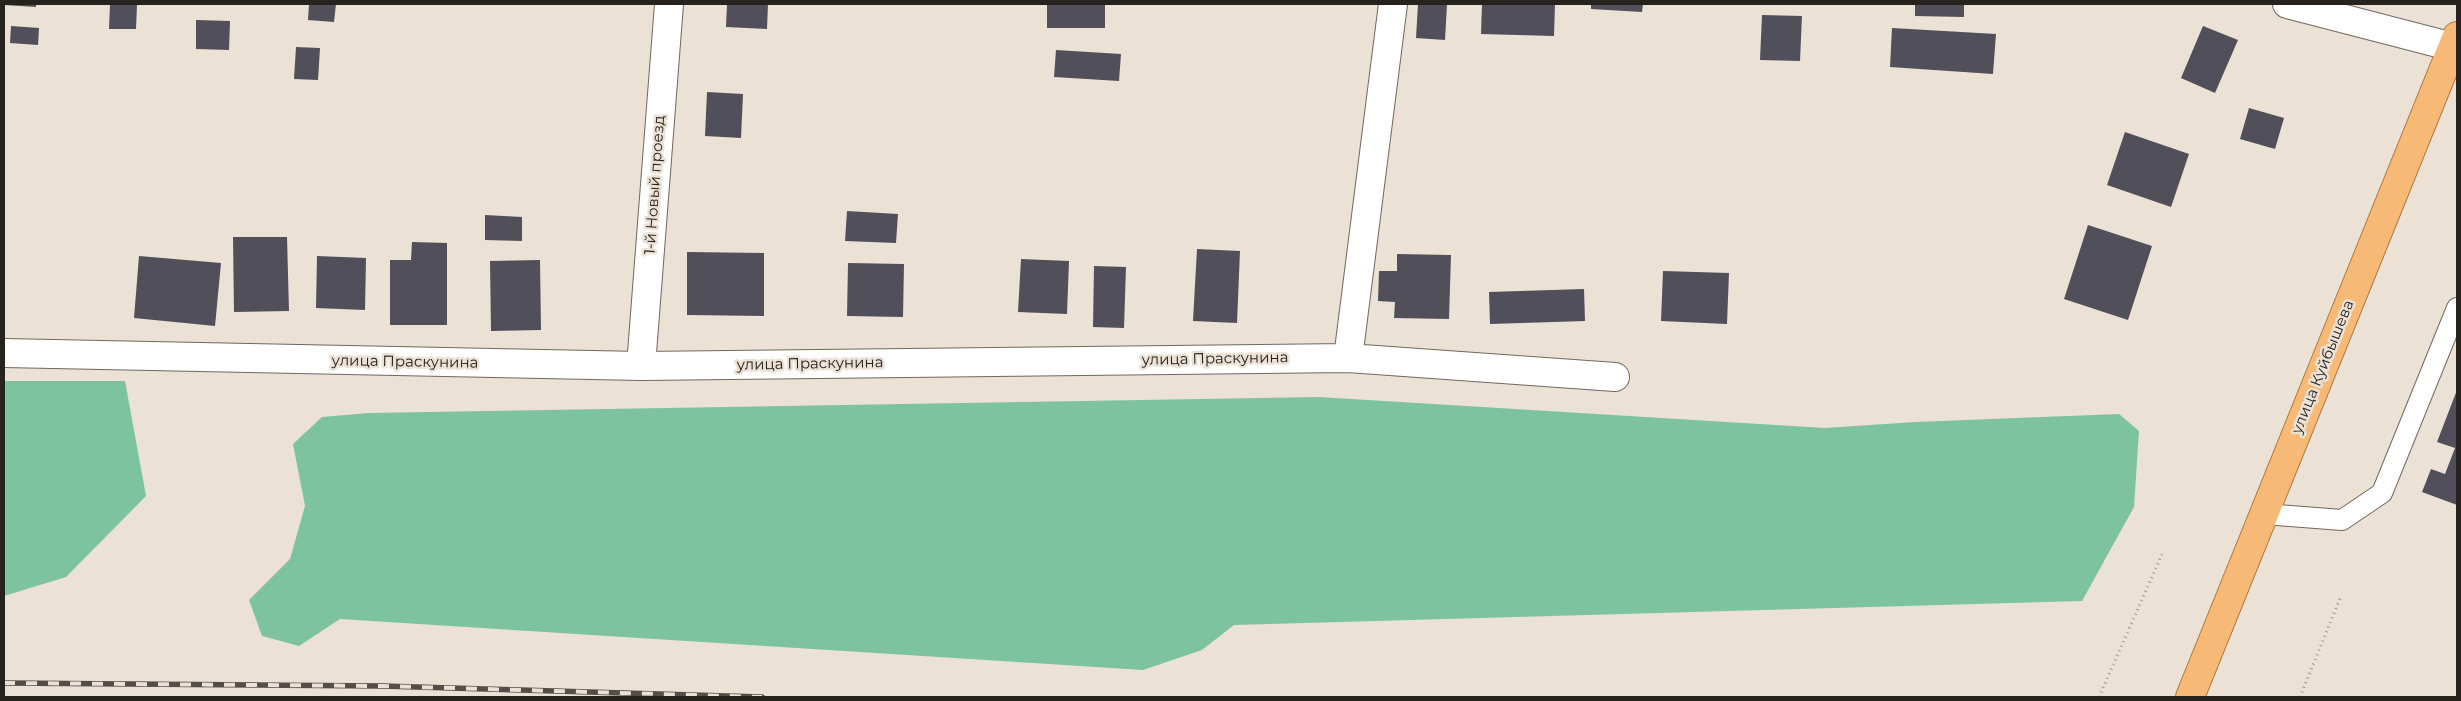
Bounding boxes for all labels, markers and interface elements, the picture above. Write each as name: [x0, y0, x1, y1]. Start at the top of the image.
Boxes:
street label: 1-й Новый проезд: [641, 115, 669, 255]
street label: улица Куйбышева: [2288, 298, 2358, 436]
street label: улица Праскунина: [1142, 349, 1288, 369]
street label: улица Праскунина: [332, 352, 478, 372]
street label: улица Праскунина: [737, 354, 883, 374]

